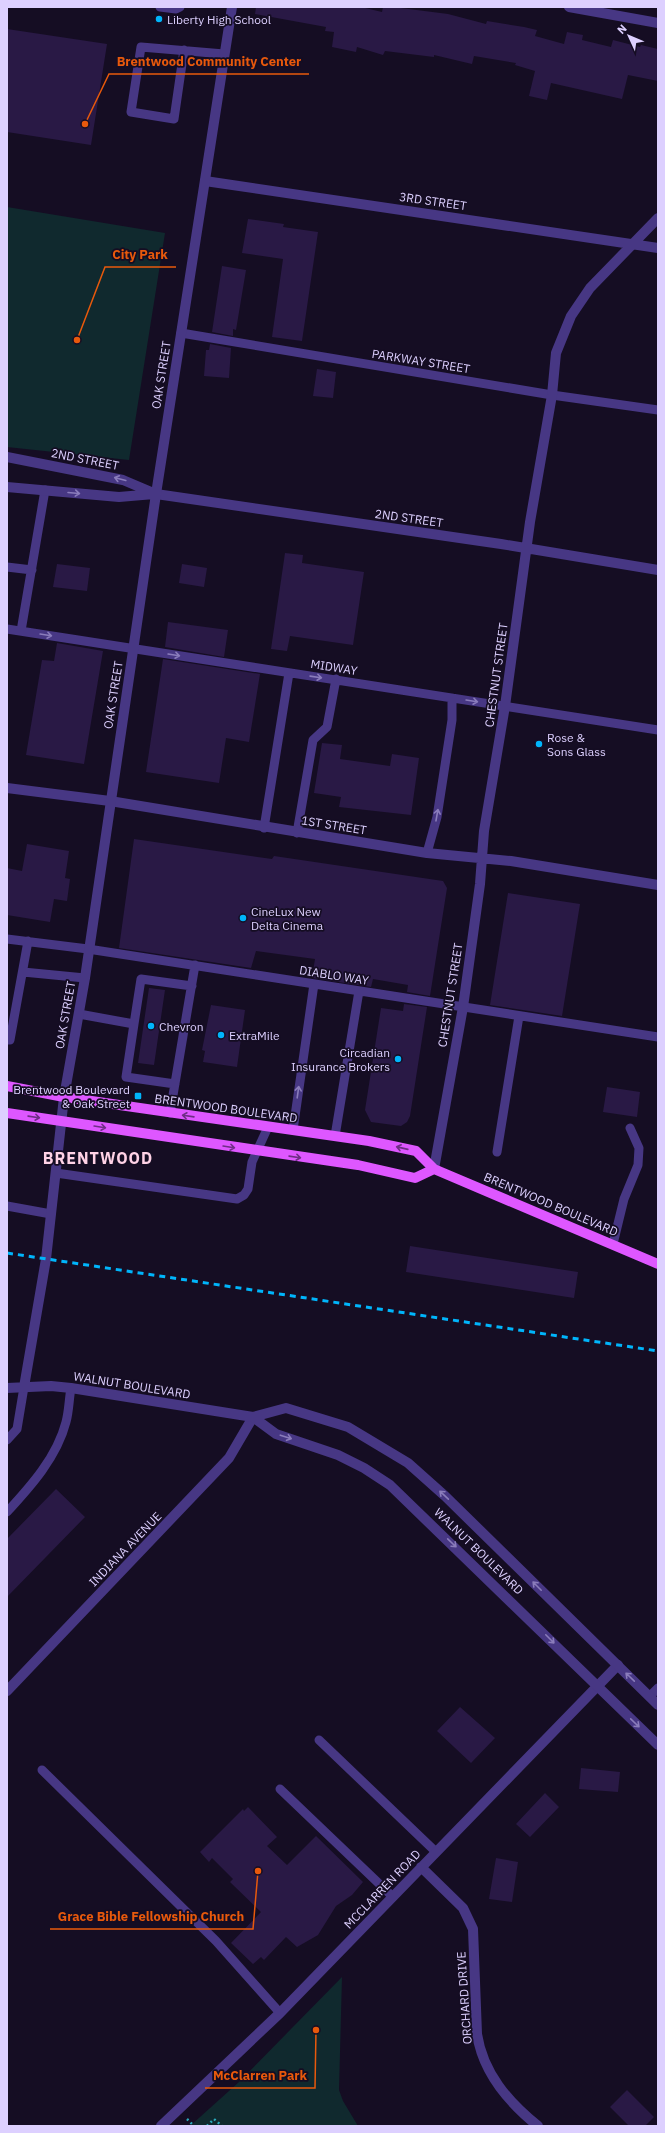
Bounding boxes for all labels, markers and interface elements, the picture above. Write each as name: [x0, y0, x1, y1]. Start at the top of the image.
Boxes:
place label: Liberty High School: [167, 12, 271, 27]
marker: Liberty High School: [154, 14, 164, 24]
north arrow: [609, 16, 649, 56]
text: N: [614, 21, 630, 37]
callout: Brentwood Community Center: [109, 49, 309, 74]
text: Brentwood Community Center: [117, 53, 301, 70]
street label: 3RD STREET: [398, 189, 468, 213]
callout: City Park: [105, 242, 176, 267]
text: City Park: [112, 246, 168, 263]
street label: OAK STREET: [148, 340, 174, 410]
street label: PARKWAY STREET: [371, 346, 471, 376]
street label: 2ND STREET: [50, 445, 120, 473]
one-way arrow: [113, 475, 126, 483]
one-way arrow: [67, 489, 80, 496]
street label: 2ND STREET: [374, 506, 444, 530]
street label: CHESTNUT STREET: [481, 622, 511, 728]
one-way arrow: [39, 631, 52, 639]
one-way arrow: [167, 651, 180, 659]
street label: MIDWAY: [309, 656, 359, 678]
street label: OAK STREET: [100, 660, 126, 730]
one-way arrow: [309, 673, 322, 681]
one-way arrow: [466, 697, 479, 705]
place label: Rose & Sons Glass: [547, 730, 606, 759]
marker: Rose & Sons Glass: [534, 739, 544, 749]
one-way arrow: [434, 809, 442, 822]
street label: 1ST STREET: [300, 812, 368, 838]
place label: CineLux New Delta Cinema: [251, 904, 324, 933]
marker: CineLux New Delta Cinema: [238, 913, 248, 923]
street label: CHESTNUT STREET: [434, 942, 466, 1048]
street label: DIABLO WAY: [298, 962, 370, 988]
street label: OAK STREET: [52, 980, 78, 1050]
place label: Chevron: [159, 1019, 204, 1034]
marker: Chevron: [146, 1021, 156, 1031]
place label: ExtraMile: [229, 1028, 280, 1043]
marker: ExtraMile: [216, 1030, 226, 1040]
place label: Circadian Insurance Brokers: [291, 1045, 390, 1074]
marker: Circadian Insurance Brokers: [393, 1054, 403, 1064]
place label: Brentwood Boulevard & Oak Street: [13, 1082, 130, 1111]
one-way arrow: [294, 1086, 302, 1099]
marker: Brentwood Boulevard & Oak Street: [133, 1091, 143, 1101]
street label: BRENTWOOD BOULEVARD: [154, 1091, 298, 1125]
one-way arrow: [182, 1111, 195, 1119]
one-way arrow: [27, 1113, 40, 1121]
one-way arrow: [93, 1123, 106, 1131]
one-way arrow: [222, 1143, 235, 1151]
one-way arrow: [396, 1144, 409, 1152]
district label: BRENTWOOD: [43, 1148, 153, 1168]
one-way arrow: [288, 1153, 301, 1161]
street label: BRENTWOOD BOULEVARD: [482, 1169, 620, 1239]
street label: WALNUT BOULEVARD: [72, 1368, 192, 1402]
one-way arrow: [279, 1434, 292, 1441]
one-way arrow: [439, 1491, 449, 1500]
street label: WALNUT BOULEVARD: [431, 1505, 527, 1597]
street label: INDIANA AVENUE: [86, 1509, 164, 1589]
one-way arrow: [447, 1538, 457, 1548]
one-way arrow: [532, 1581, 542, 1591]
one-way arrow: [545, 1634, 555, 1644]
one-way arrow: [625, 1672, 635, 1682]
one-way arrow: [630, 1718, 640, 1728]
street label: MCCLARREN ROAD: [341, 1846, 423, 1932]
callout: Grace Bible Fellowship Church: [50, 1904, 253, 1929]
text: Grace Bible Fellowship Church: [58, 1908, 244, 1925]
street label: ORCHARD DRIVE: [453, 1951, 475, 2045]
callout: McClarren Park: [205, 2063, 315, 2088]
text: McClarren Park: [213, 2067, 308, 2084]

